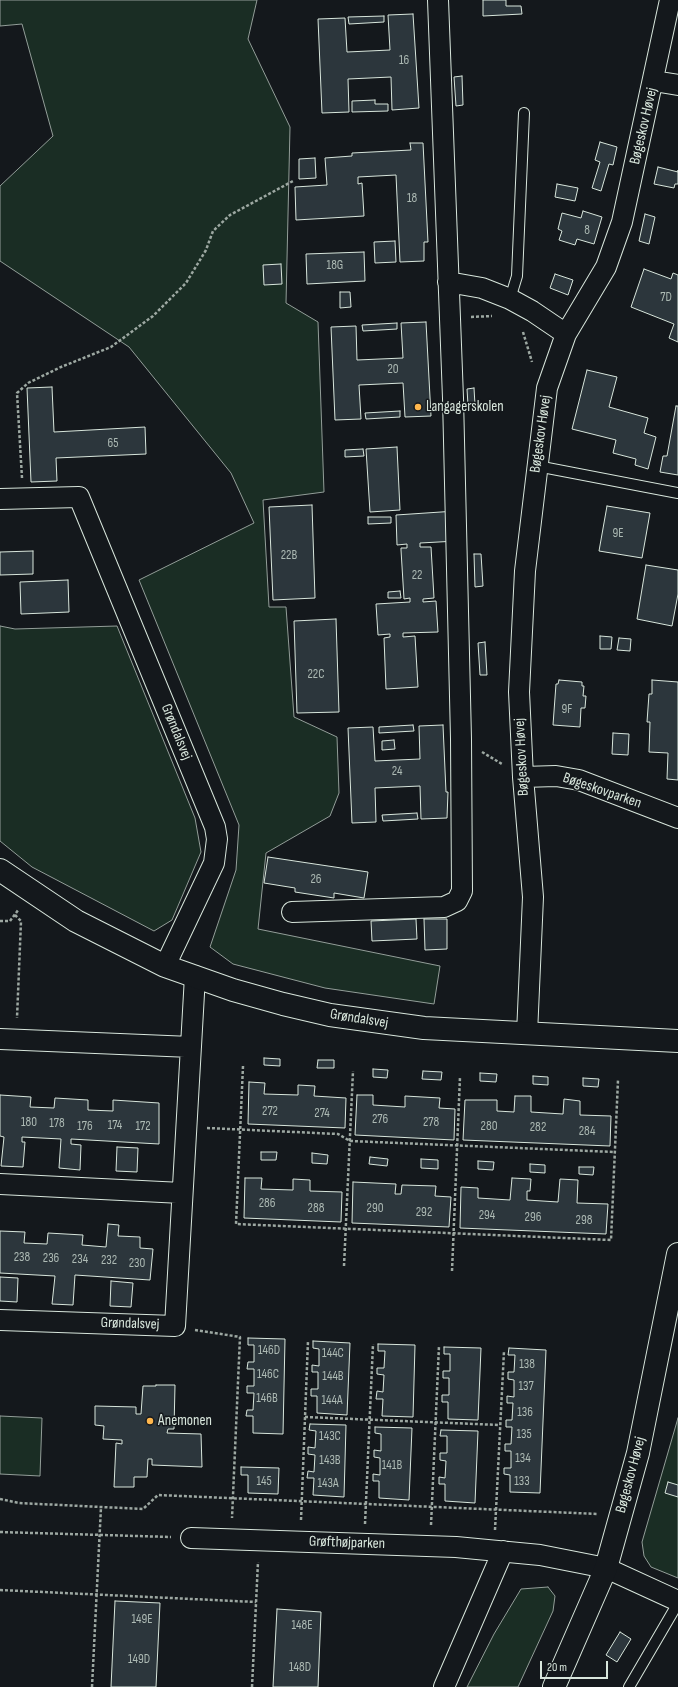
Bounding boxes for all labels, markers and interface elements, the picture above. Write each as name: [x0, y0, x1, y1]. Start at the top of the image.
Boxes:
house number: 16: [399, 53, 409, 69]
street label: Bøgeskov Høvej: [626, 86, 662, 166]
house number: 18: [407, 191, 417, 207]
house number: 8: [584, 223, 590, 239]
house number: 18G: [327, 258, 343, 274]
house number: 7D: [660, 290, 672, 306]
house number: 20: [387, 362, 399, 378]
street label: Bøgeskov Høvej: [527, 394, 555, 474]
place label: Langagerskolen: [426, 398, 504, 416]
marker: Langagerskolen: [413, 402, 423, 412]
house number: 65: [108, 436, 118, 452]
house number: 9E: [612, 526, 624, 542]
house number: 22B: [281, 548, 297, 564]
house number: 22: [412, 568, 422, 584]
house number: 22C: [307, 667, 325, 683]
street label: Grøndalsvej: [157, 701, 195, 763]
house number: 9F: [562, 702, 572, 718]
street label: Bøgeskov Høvej: [511, 718, 533, 796]
house number: 24: [392, 764, 402, 780]
street label: Bøgeskovparken: [560, 769, 644, 813]
house number: 26: [310, 872, 322, 888]
street label: Grøndalsvej: [329, 1006, 389, 1032]
house number: 272: [262, 1104, 278, 1120]
house number: 274: [314, 1106, 330, 1122]
house number: 276: [372, 1112, 388, 1128]
house number: 180: [21, 1115, 37, 1131]
house number: 278: [423, 1115, 439, 1131]
house number: 178: [49, 1116, 65, 1132]
house number: 174: [108, 1118, 122, 1134]
house number: 176: [77, 1119, 93, 1135]
house number: 172: [135, 1119, 151, 1135]
house number: 280: [481, 1119, 497, 1135]
house number: 282: [530, 1120, 546, 1136]
house number: 284: [579, 1124, 595, 1140]
house number: 286: [259, 1196, 275, 1212]
house number: 288: [308, 1201, 324, 1217]
house number: 290: [367, 1201, 383, 1217]
house number: 292: [416, 1205, 432, 1221]
house number: 294: [479, 1208, 495, 1224]
house number: 296: [525, 1210, 541, 1226]
house number: 298: [576, 1213, 592, 1229]
house number: 238: [14, 1250, 30, 1266]
house number: 236: [43, 1251, 59, 1267]
house number: 234: [72, 1252, 88, 1268]
house number: 232: [101, 1253, 117, 1269]
house number: 230: [129, 1256, 145, 1272]
street label: Grøndalsvej: [100, 1314, 160, 1334]
house number: 146D: [258, 1343, 280, 1359]
house number: 144C: [322, 1346, 344, 1362]
house number: 138: [519, 1357, 535, 1373]
house number: 146C: [257, 1367, 279, 1383]
house number: 144B: [322, 1369, 344, 1385]
house number: 137: [518, 1379, 534, 1395]
house number: 146B: [256, 1391, 278, 1407]
house number: 144A: [321, 1393, 343, 1409]
house number: 136: [517, 1405, 533, 1421]
place label: Anemonen: [158, 1412, 212, 1430]
marker: Anemonen: [145, 1416, 155, 1426]
house number: 135: [516, 1427, 532, 1443]
house number: 143C: [319, 1429, 341, 1445]
street label: Bøgeskov Høvej: [612, 1435, 650, 1515]
house number: 134: [515, 1451, 531, 1467]
house number: 143B: [319, 1453, 341, 1469]
house number: 141B: [382, 1458, 402, 1474]
house number: 145: [256, 1474, 272, 1490]
house number: 133: [514, 1474, 530, 1490]
house number: 143A: [317, 1476, 339, 1492]
street label: Grøfthøjparken: [309, 1533, 385, 1553]
house number: 149E: [131, 1612, 153, 1628]
house number: 148E: [291, 1618, 313, 1634]
house number: 149D: [128, 1652, 150, 1668]
scale bar: [542, 1653, 610, 1679]
house number: 148D: [289, 1660, 311, 1676]
text: 20 m: [547, 1660, 567, 1675]

